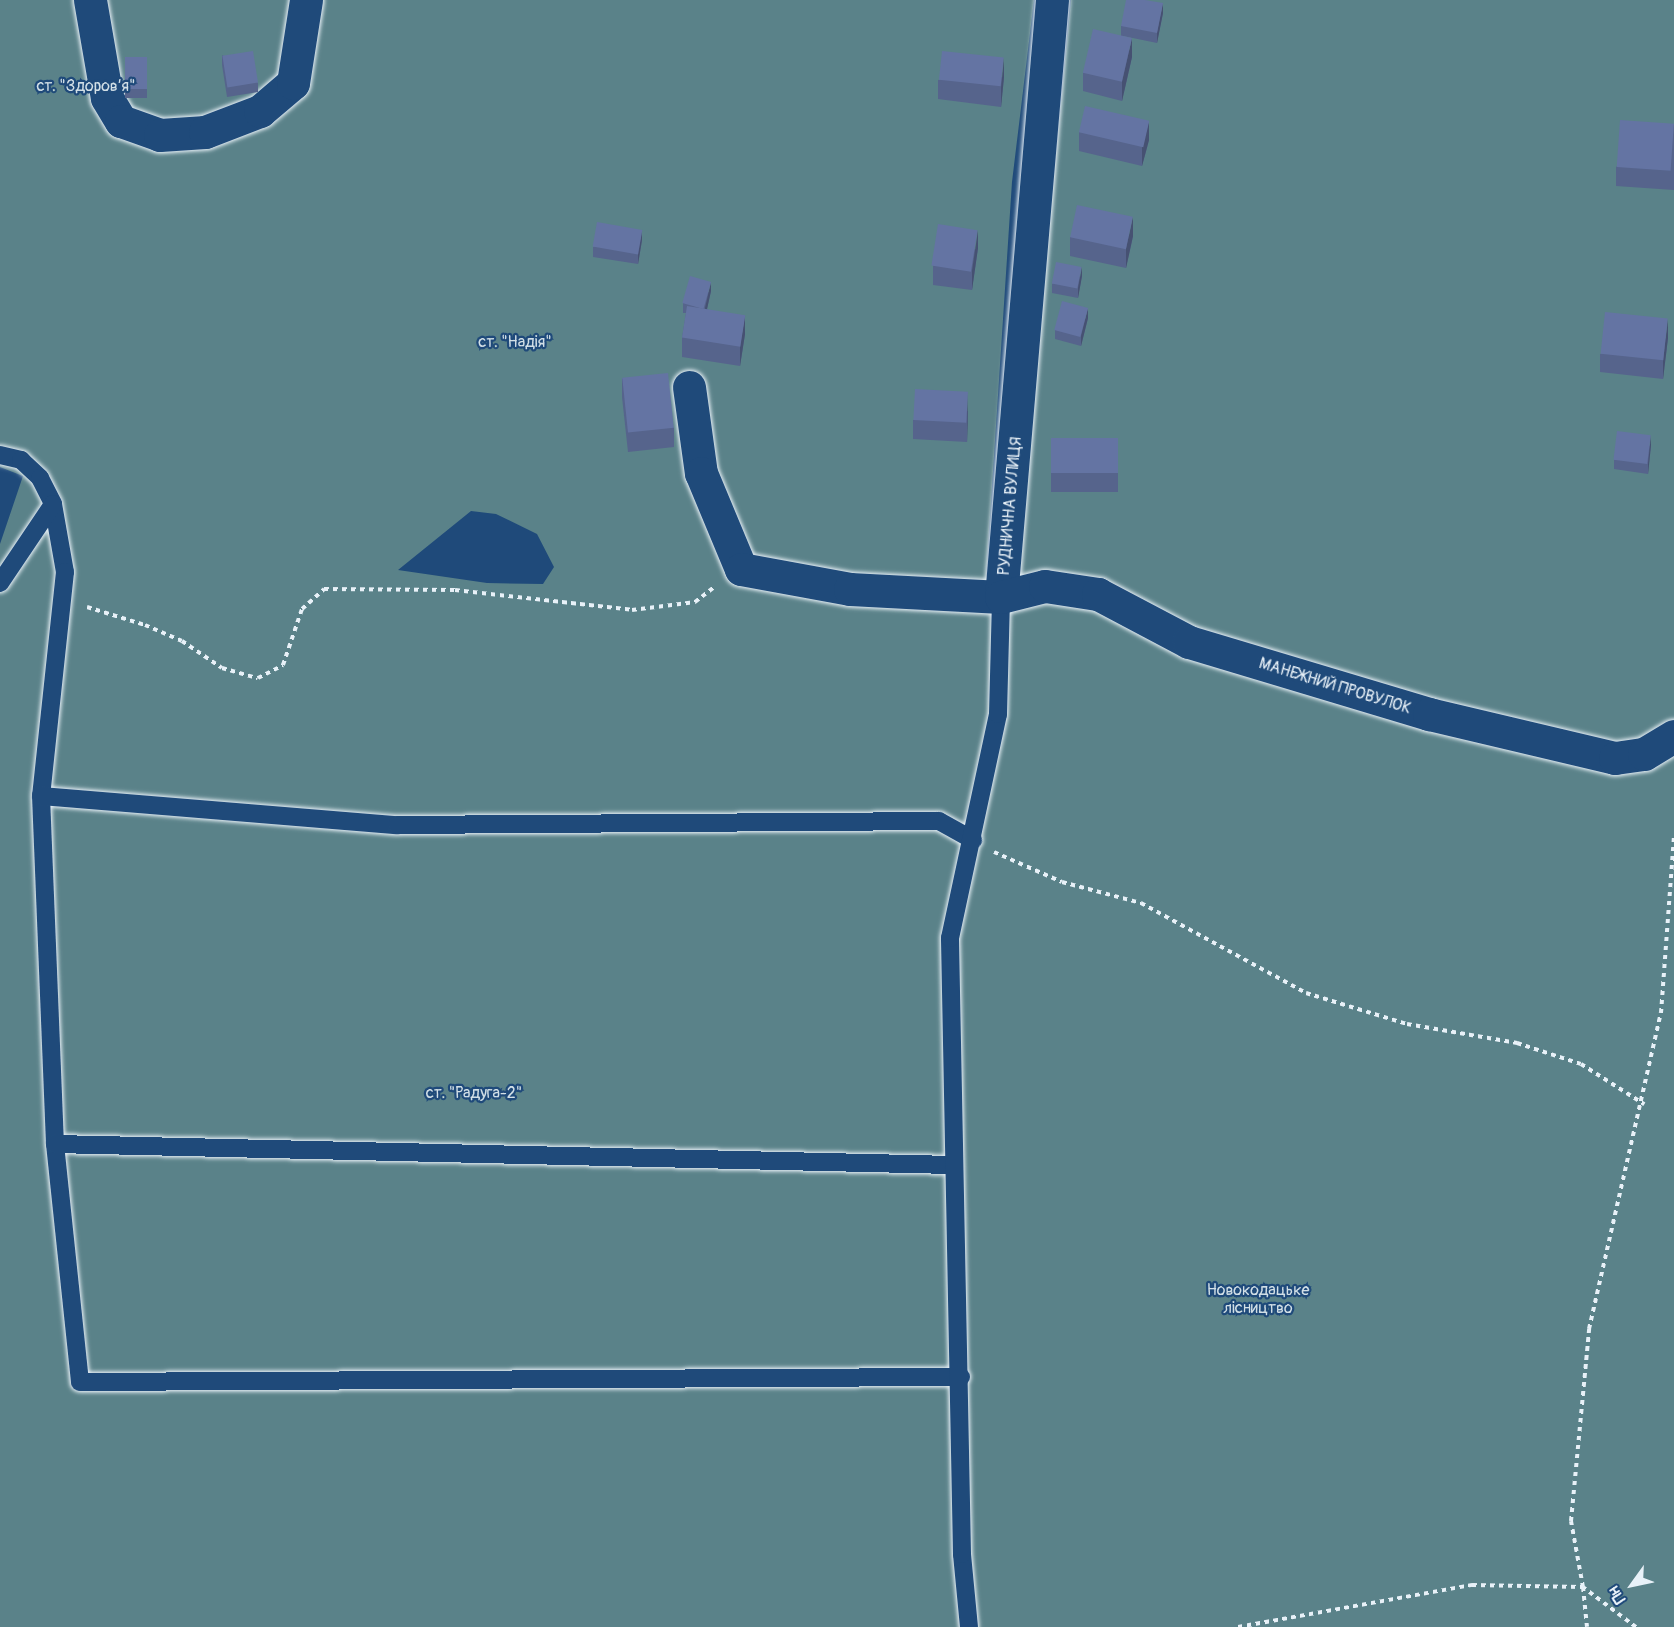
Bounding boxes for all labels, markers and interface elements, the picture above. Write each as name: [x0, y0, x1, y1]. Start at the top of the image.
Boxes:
park label: ст. "Здоров’я": [37, 76, 135, 96]
park label: ст. "Надія": [478, 332, 552, 352]
street label: РУДНИЧНА ВУЛИЦЯ: [994, 436, 1026, 576]
street label: МАНЕЖНИЙ ПРОВУЛОК: [1257, 654, 1413, 718]
park label: ст. "Радуга-2": [426, 1083, 522, 1103]
park label: Новокодацьке лісництво: [1207, 1280, 1309, 1318]
north arrow: [1602, 1555, 1662, 1615]
text: Пн: [1604, 1582, 1630, 1608]

